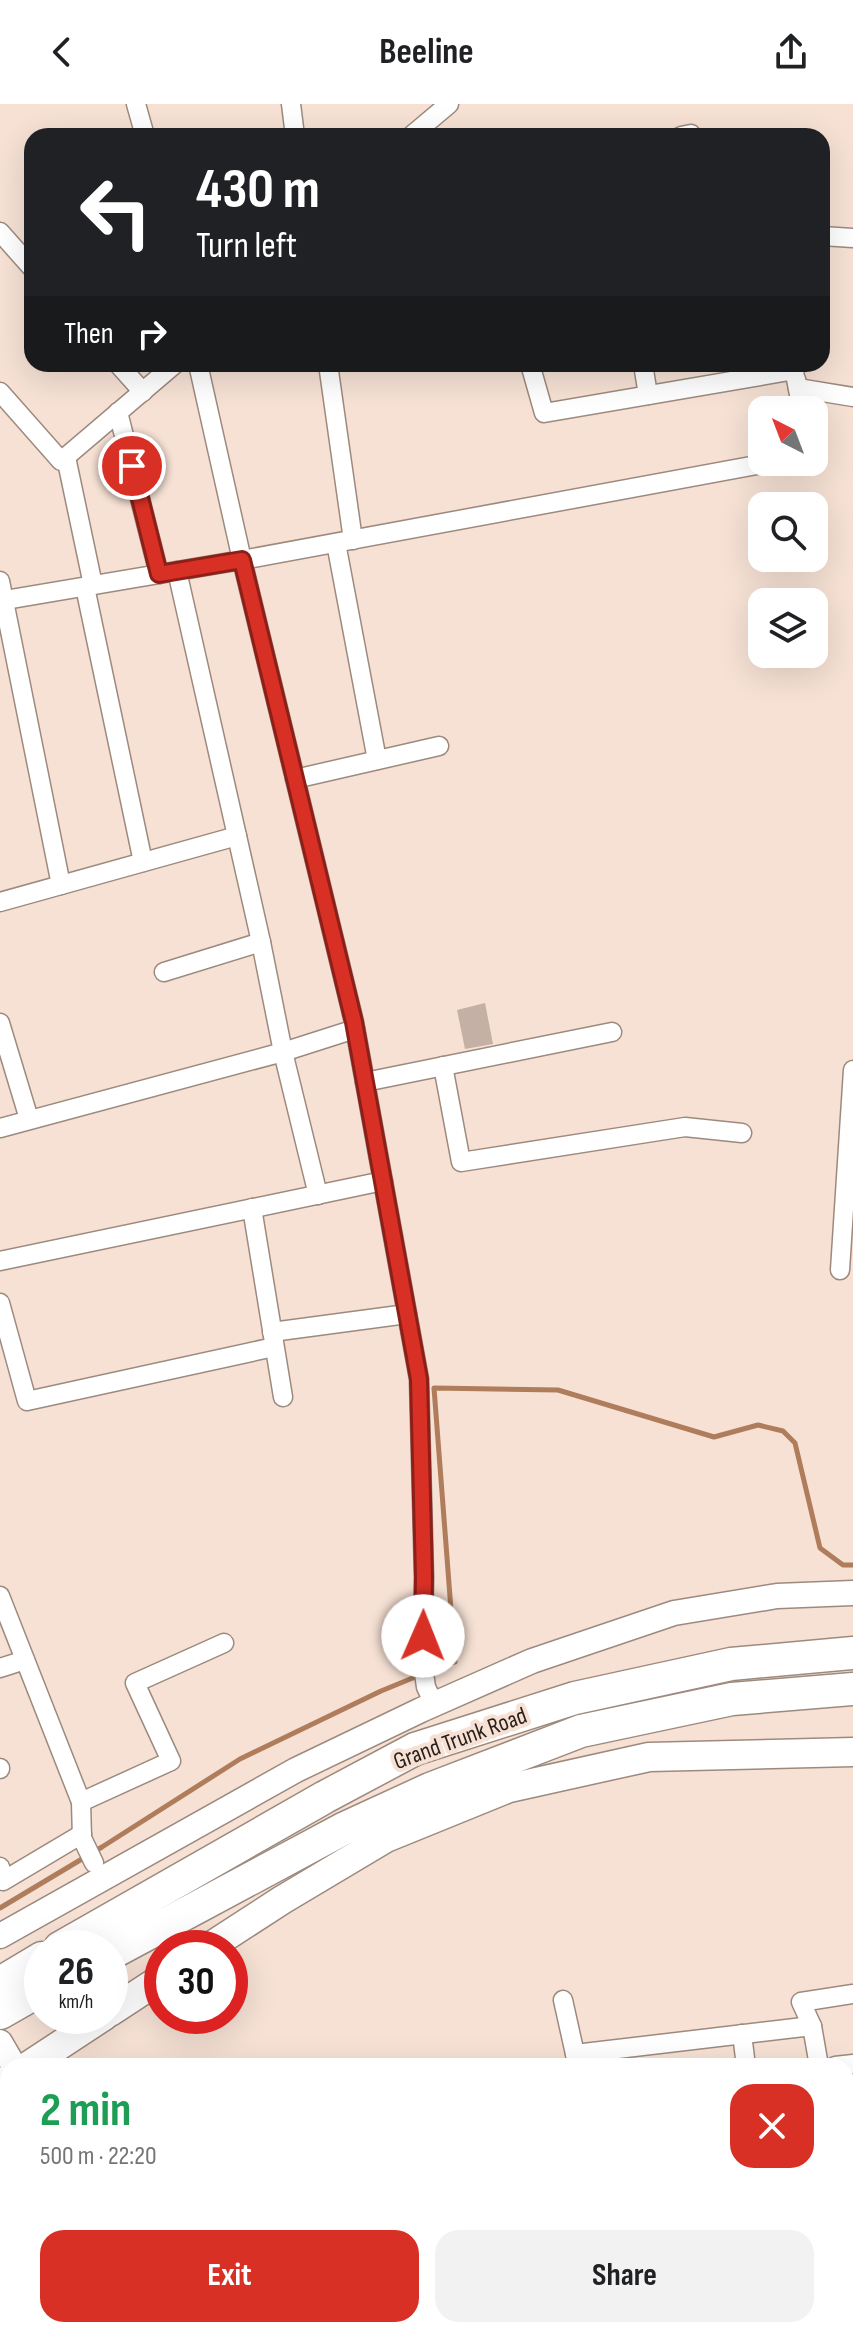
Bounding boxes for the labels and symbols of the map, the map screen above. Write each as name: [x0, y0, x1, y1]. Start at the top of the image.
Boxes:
north arrow: [748, 396, 828, 476]
pin: [98, 432, 166, 500]
position arrow: [381, 1594, 465, 1678]
street label: Grand Trunk Road: [389, 1701, 531, 1776]
speed limit sign: 30: [144, 1930, 248, 2034]

